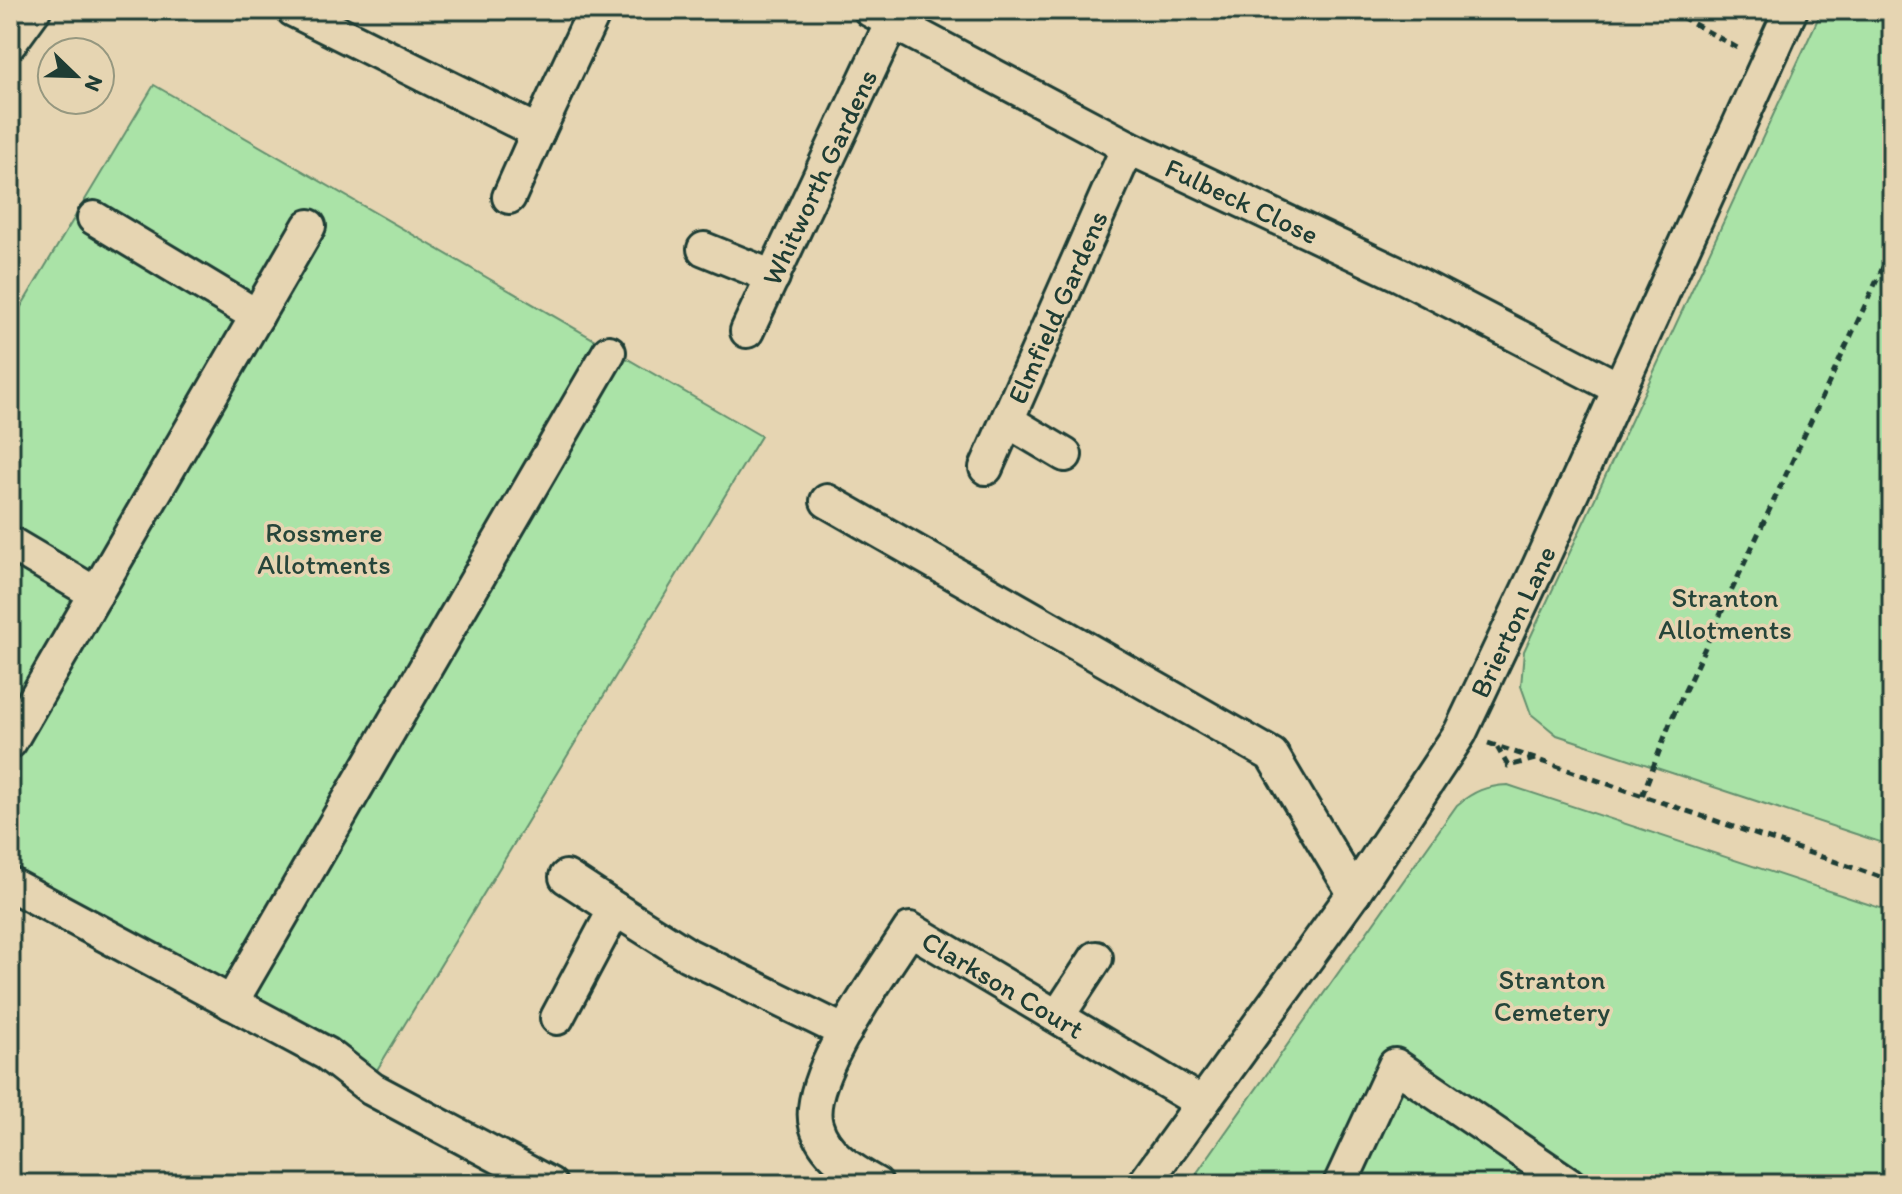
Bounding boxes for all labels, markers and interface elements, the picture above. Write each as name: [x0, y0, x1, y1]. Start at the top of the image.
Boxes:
north arrow: [36, 36, 116, 116]
street label: Whitworth Gardens: [754, 64, 884, 290]
text: N: [79, 72, 109, 96]
street label: Fulbeck Close: [1160, 150, 1324, 251]
street label: Elmfield Gardens: [1000, 205, 1115, 409]
park label: Rossmere Allotments: [257, 515, 391, 581]
street label: Brierton Lane: [1462, 540, 1563, 703]
park label: Stranton Allotments: [1658, 580, 1792, 646]
street label: Clarkson Court: [916, 923, 1090, 1046]
park label: Stranton Cemetery: [1494, 962, 1610, 1028]

